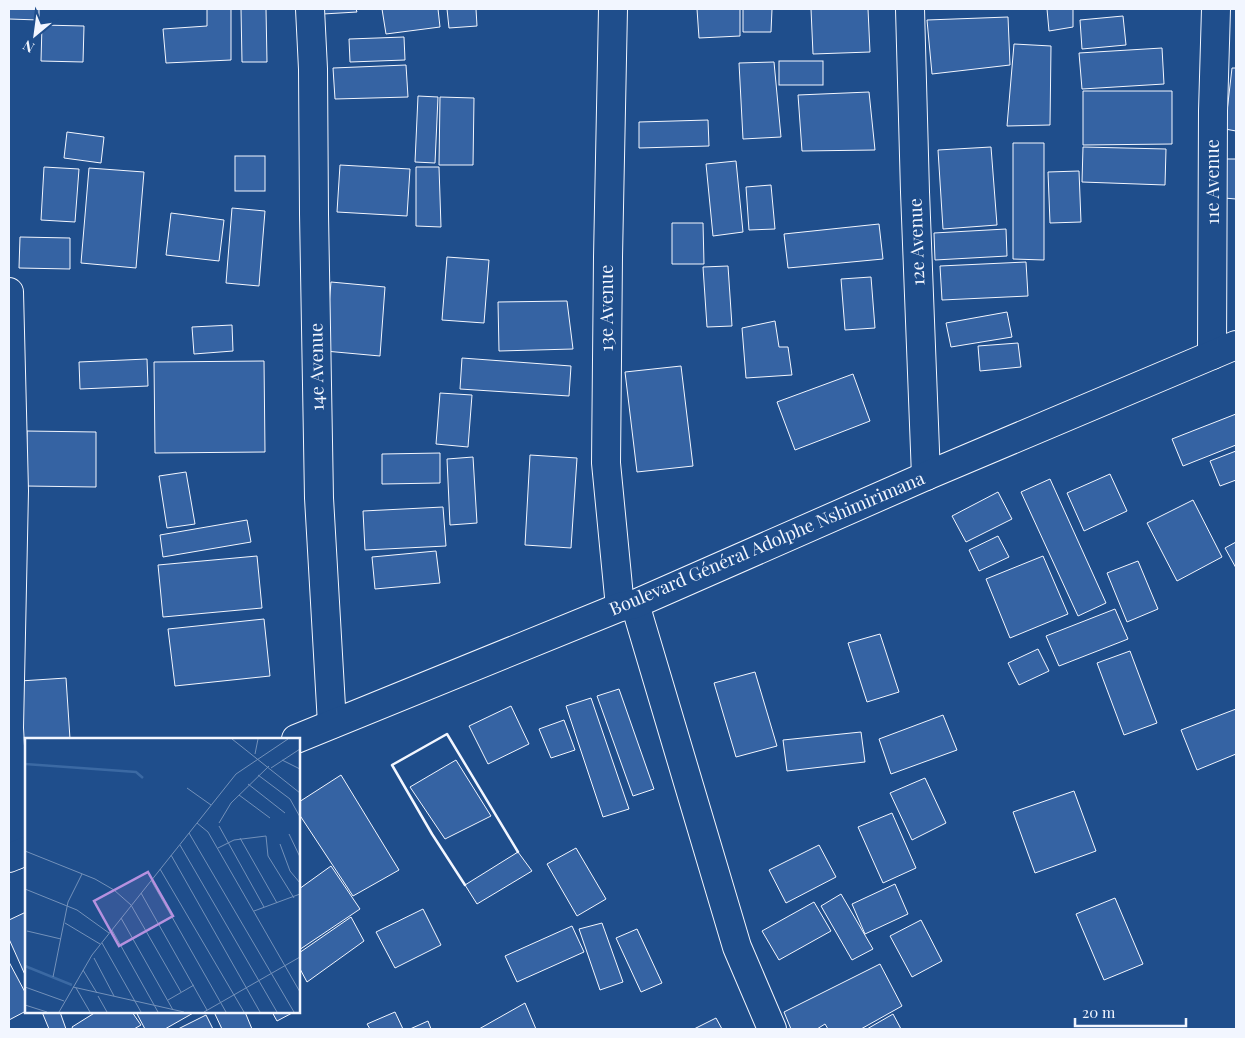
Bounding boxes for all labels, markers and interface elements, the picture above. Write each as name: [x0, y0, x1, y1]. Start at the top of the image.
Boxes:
north arrow: [10, 10, 60, 60]
text: N: [19, 36, 37, 58]
street label: 11e Avenue: [1200, 139, 1224, 225]
street label: 12e Avenue: [902, 198, 930, 286]
street label: 13e Avenue: [594, 265, 618, 351]
street label: 14e Avenue: [303, 323, 329, 411]
street label: Boulevard Général Adolphe Nshimirimana: [605, 466, 928, 621]
inset map: [25, 738, 300, 1013]
scale bar: [1075, 996, 1186, 1028]
text: 20 m: [1082, 1002, 1116, 1022]

